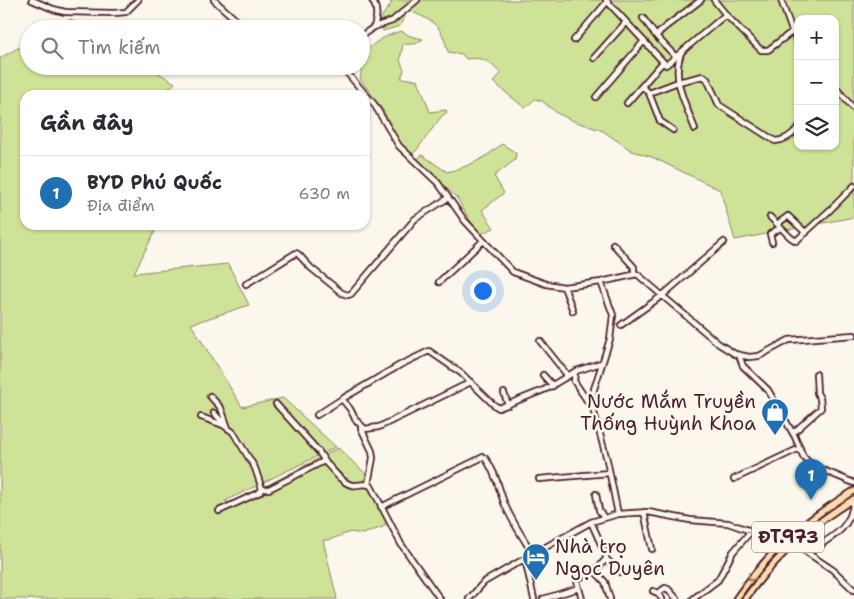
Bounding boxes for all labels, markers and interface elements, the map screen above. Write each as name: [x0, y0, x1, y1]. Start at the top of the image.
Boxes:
map controls: [794, 15, 839, 150]
button: +: [794, 15, 839, 60]
search box: [20, 20, 370, 75]
icon: search: [38, 34, 66, 62]
text: Tìm kiếm: [78, 35, 161, 60]
button: −: [794, 60, 839, 105]
button: layers: [794, 105, 839, 150]
text: Gần đây: [40, 109, 134, 137]
text: BYD Phú Quốc: [87, 170, 222, 195]
text: 1: [52, 183, 60, 204]
text: 630 m: [298, 183, 350, 204]
text: Địa điểm: [87, 195, 155, 216]
your location: [470, 278, 496, 304]
place label: Nước Mắm Truyền Thống Huỳnh Khoa: [580, 389, 756, 436]
shop icon: Nước Mắm Truyền Thống Huỳnh Khoa: [760, 397, 790, 436]
pin: 1: [795, 459, 827, 500]
road number: ĐT.973: [752, 522, 824, 552]
place label: Nhà trọ Ngọc Duyên: [555, 534, 665, 581]
hotel icon: Nhà trọ Ngọc Duyên: [521, 542, 551, 581]
one-way arrow: [748, 572, 757, 582]

